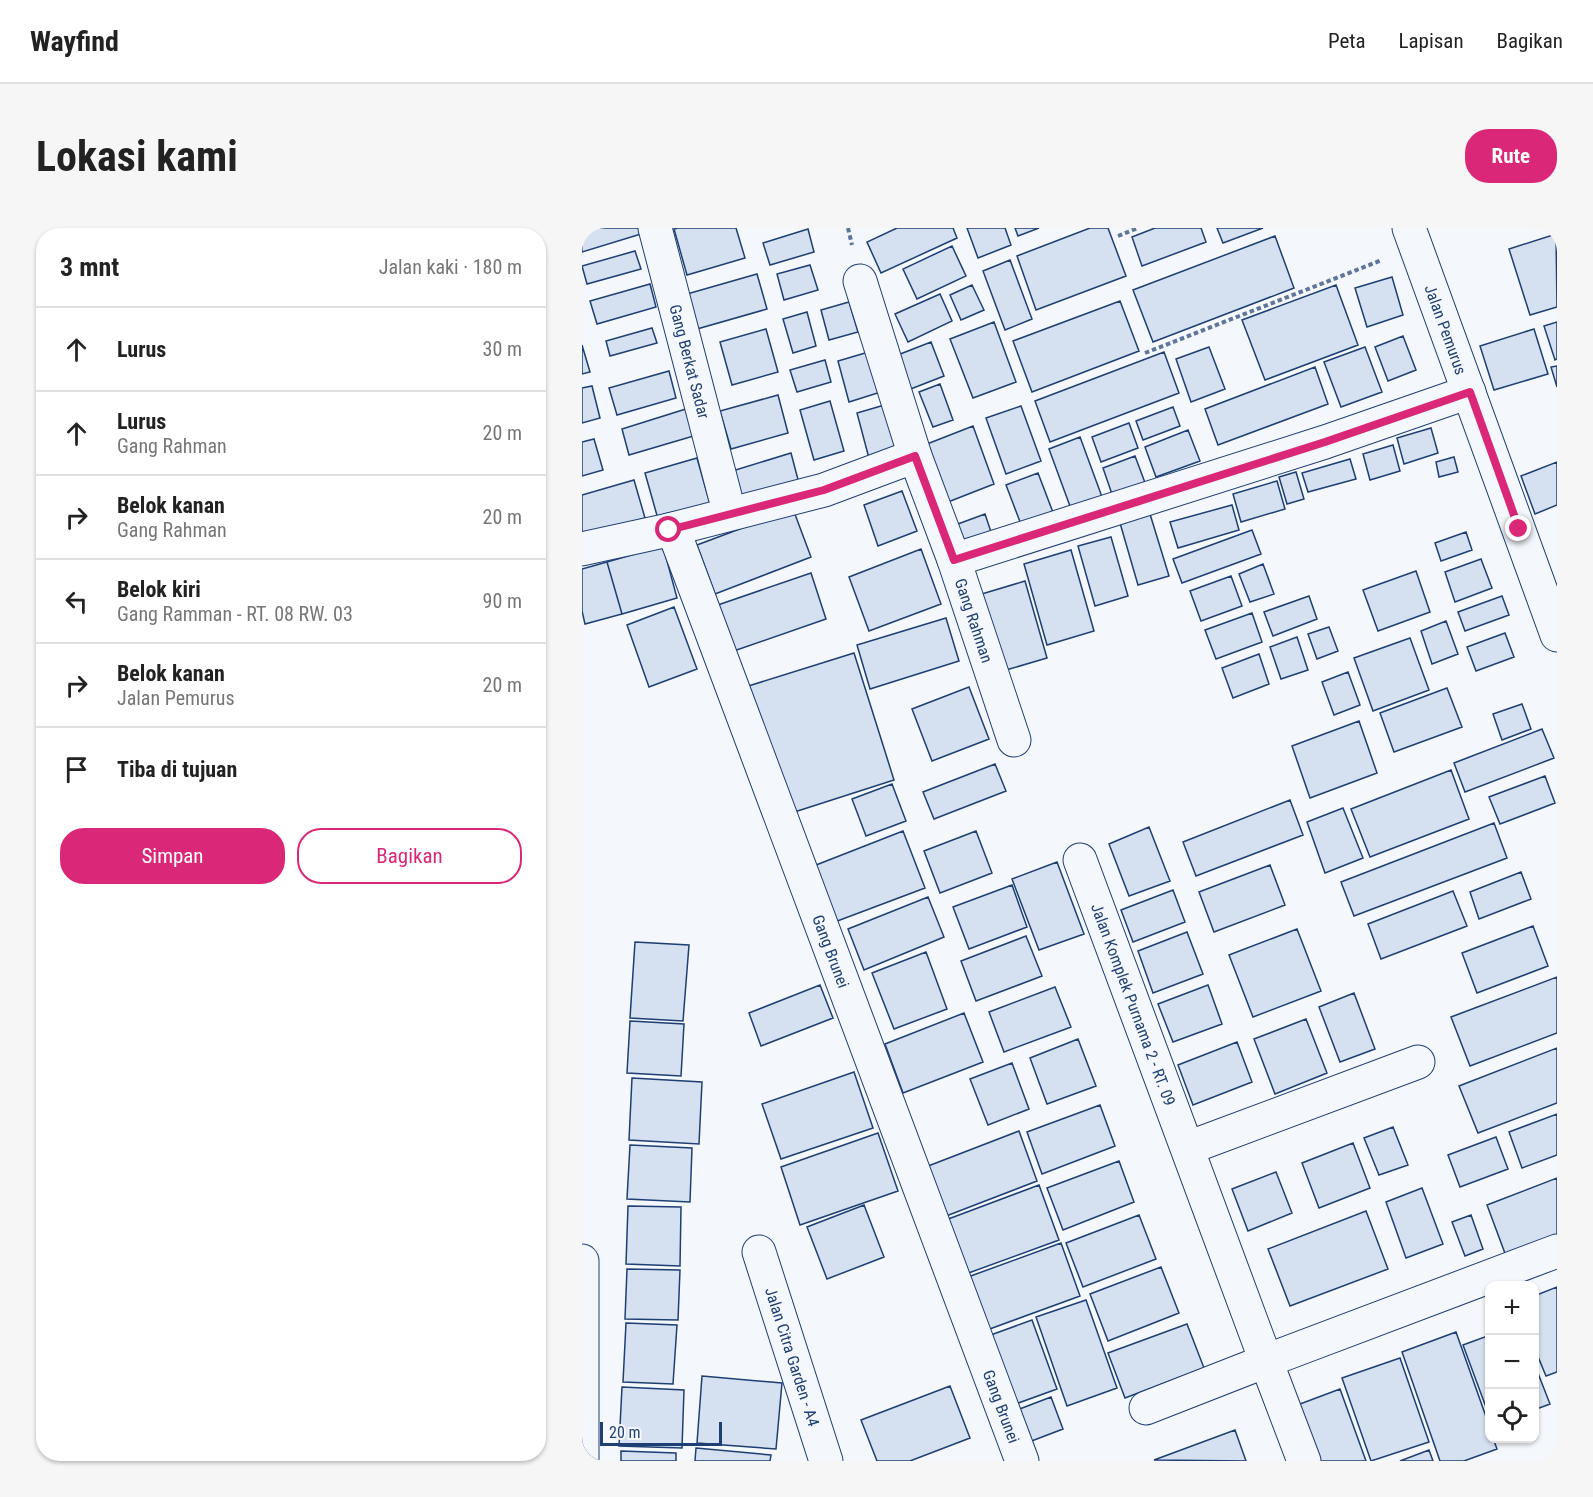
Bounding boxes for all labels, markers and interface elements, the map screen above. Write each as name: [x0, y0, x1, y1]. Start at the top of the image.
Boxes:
text: Wayfind: [30, 25, 119, 58]
text: Peta: [1328, 29, 1366, 53]
text: Lapisan: [1399, 29, 1464, 53]
text: Bagikan: [1497, 29, 1563, 53]
button: Rute: [1465, 129, 1557, 183]
text: Lokasi kami: [36, 132, 238, 181]
text: 3 mnt: [60, 252, 119, 282]
text: Jalan kaki · 180 m: [379, 255, 522, 279]
street label: Jalan Pemurus: [1420, 282, 1470, 377]
street label: Gang Berkat Sadar: [665, 303, 713, 421]
icon: ahead: [60, 333, 93, 366]
text: Lurus: [117, 337, 166, 362]
text: 30 m: [483, 337, 522, 361]
text: Lurus: [117, 409, 166, 434]
icon: ahead: [60, 417, 93, 450]
text: 20 m: [483, 421, 522, 445]
text: Gang Rahman: [117, 434, 227, 458]
text: Belok kanan: [117, 493, 225, 518]
icon: right: [60, 501, 93, 534]
text: 20 m: [483, 505, 522, 529]
route end: [1505, 515, 1531, 541]
route start: [655, 516, 681, 542]
text: Gang Rahman: [117, 518, 227, 542]
street label: Gang Rahman: [951, 576, 997, 665]
text: Belok kiri: [117, 577, 201, 602]
icon: left: [60, 585, 93, 618]
text: 90 m: [483, 589, 522, 613]
text: Gang Ramman - RT. 08 RW. 03: [117, 602, 353, 626]
text: Belok kanan: [117, 661, 225, 686]
icon: right: [60, 669, 93, 702]
text: 20 m: [483, 673, 522, 697]
text: Jalan Pemurus: [117, 686, 235, 710]
icon: arrive: [60, 753, 93, 786]
text: Tiba di tujuan: [117, 757, 237, 782]
button: Simpan: [60, 828, 285, 884]
button: Bagikan: [297, 828, 522, 884]
street label: Jalan Komplek Purnama 2 - RT. 09: [1087, 901, 1179, 1108]
street label: Gang Brunei: [808, 912, 853, 991]
map controls: [1485, 1281, 1539, 1443]
button: +: [1485, 1281, 1539, 1335]
street label: Jalan Citra Garden - A4: [761, 1285, 823, 1429]
button: −: [1485, 1335, 1539, 1389]
street label: Gang Brunei: [979, 1367, 1023, 1446]
button: locate: [1485, 1389, 1539, 1443]
scale bar: [600, 1419, 722, 1446]
text: 20 m: [609, 1423, 641, 1442]

